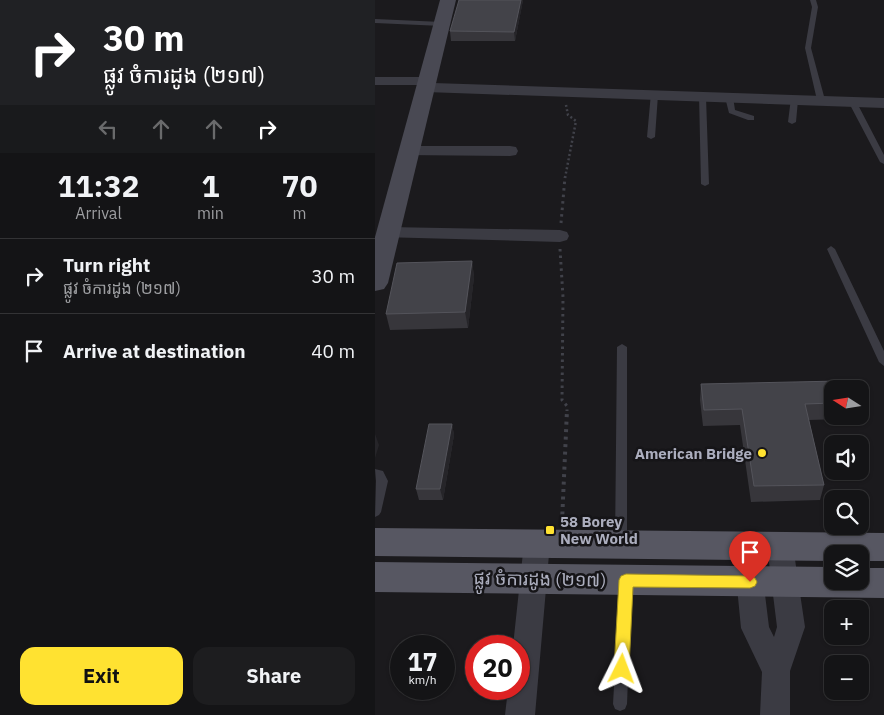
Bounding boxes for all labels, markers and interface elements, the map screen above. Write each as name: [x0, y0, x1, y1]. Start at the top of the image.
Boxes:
text: 30 m: [103, 15, 185, 61]
icon: right: [20, 20, 85, 85]
text: ផ្លូវ ចំការដូង (២១៧): [103, 60, 265, 89]
icon: left: [94, 115, 122, 143]
icon: ahead: [147, 115, 175, 143]
icon: ahead: [200, 115, 228, 143]
icon: right: [253, 115, 281, 143]
text: 11:32: [58, 166, 139, 205]
text: 1: [201, 166, 219, 205]
text: 70: [281, 166, 317, 205]
text: Arrival: [75, 203, 122, 223]
text: min: [197, 203, 224, 223]
text: m: [292, 203, 306, 223]
text: Turn right: [63, 253, 150, 277]
icon: right: [20, 262, 48, 290]
text: 30 m: [311, 264, 355, 288]
text: ផ្លូវ ចំការដូង (២១៧): [63, 278, 181, 298]
icon: arrive: [20, 337, 48, 365]
text: Arrive at destination: [63, 339, 246, 363]
text: 40 m: [311, 339, 355, 363]
north arrow: [824, 380, 869, 425]
map controls: [824, 380, 869, 700]
button: sound: [824, 435, 869, 480]
place label: American Bridge: [635, 444, 752, 463]
marker: American Bridge: [756, 447, 768, 459]
button: search: [824, 490, 869, 535]
place label: 58 Borey New World: [560, 512, 638, 548]
marker: 58 Borey New World: [544, 524, 556, 536]
pin: [729, 531, 771, 582]
icon: arrive: [736, 538, 764, 566]
button: layers: [824, 545, 869, 590]
street label: ផ្លូវ ចំការដូង (២១៧): [473, 566, 607, 597]
button: +: [824, 600, 869, 645]
speed limit sign: 20: [465, 635, 530, 700]
position arrow: [595, 642, 647, 694]
text: 17: [407, 645, 438, 678]
button: Exit: [20, 647, 183, 705]
button: Share: [193, 647, 355, 705]
button: −: [824, 655, 869, 700]
text: km/h: [408, 672, 437, 687]

